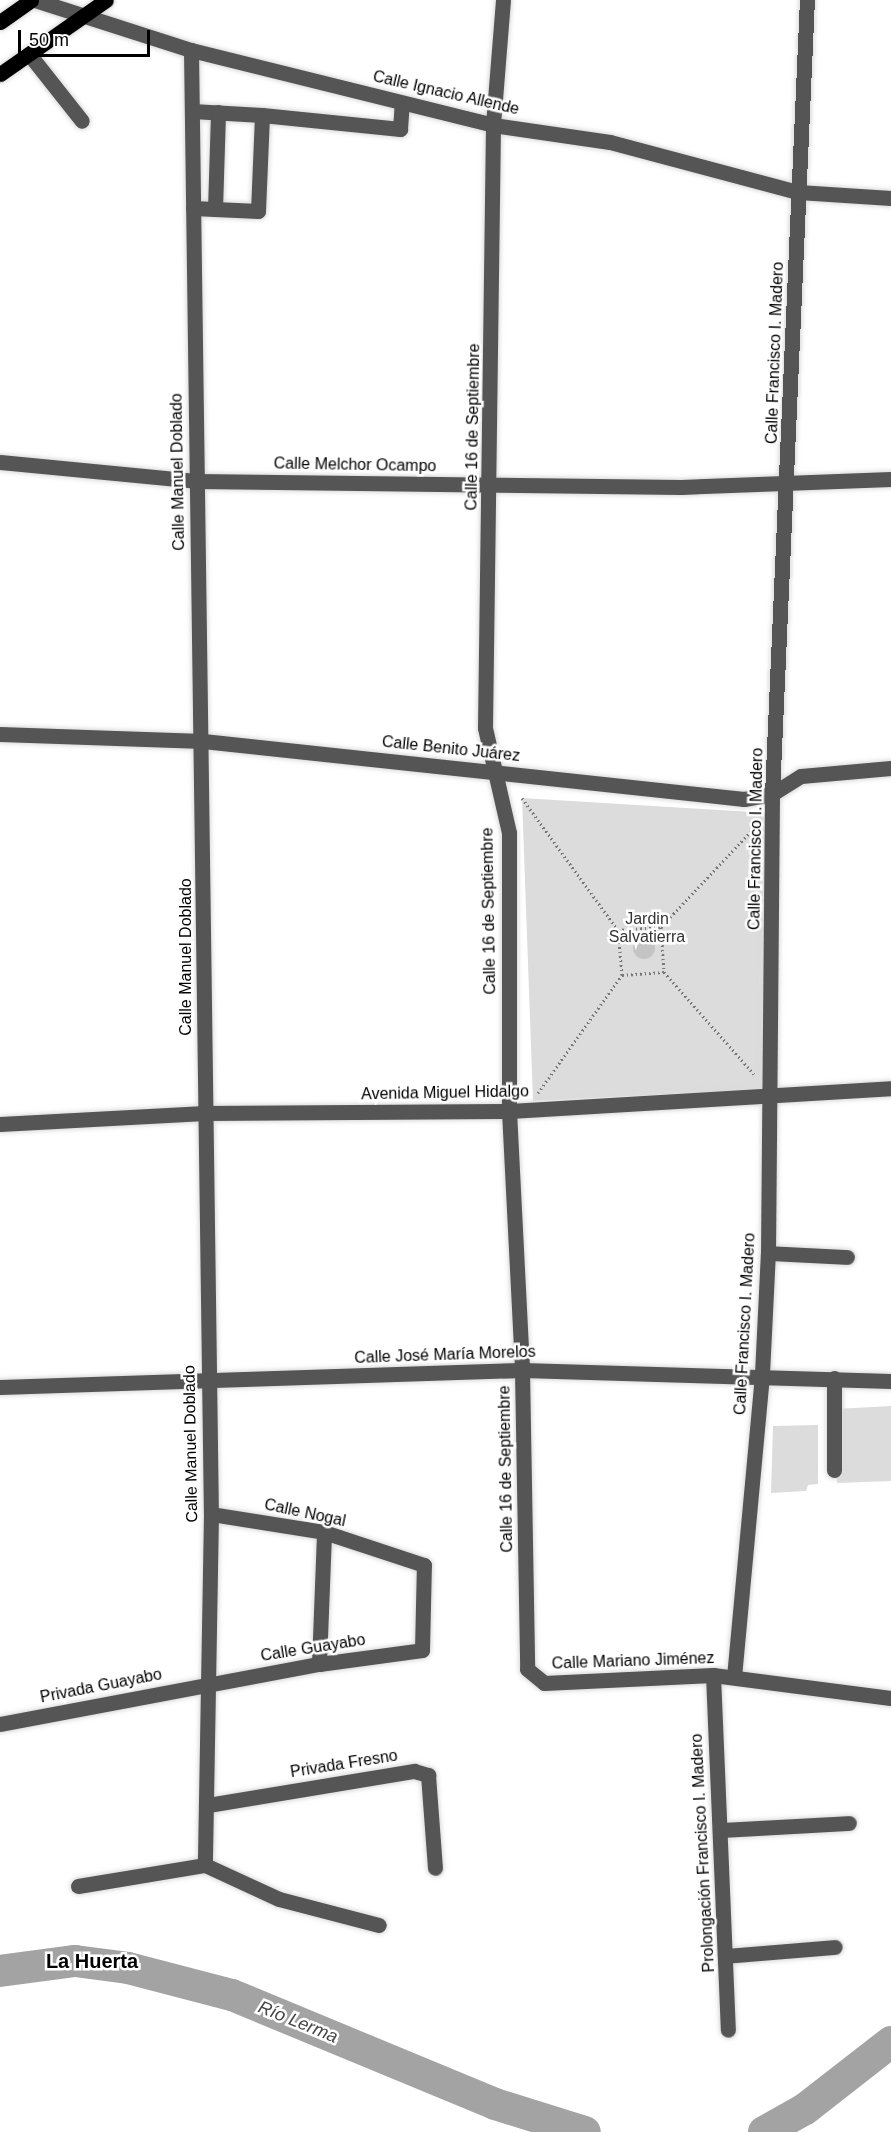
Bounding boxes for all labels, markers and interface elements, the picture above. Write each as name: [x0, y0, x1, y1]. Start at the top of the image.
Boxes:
scale bar: [21, 18, 153, 56]
text: 50 m: [29, 30, 69, 50]
street label: Calle Ignacio Allende: [371, 67, 521, 119]
street label: Calle Francisco I. Madero: [762, 262, 788, 444]
street label: Calle 16 de Septiembre: [462, 343, 484, 511]
street label: Calle Manuel Doblado: [167, 393, 189, 551]
street label: Calle Melchor Ocampo: [273, 454, 437, 476]
street label: Calle Benito Juárez: [381, 732, 521, 766]
street label: Calle Francisco I. Madero: [745, 748, 767, 930]
street label: Calle 16 de Septiembre: [478, 827, 500, 995]
street label: Calle Manuel Doblado: [176, 878, 196, 1036]
park label: Jardin Salvatierra: [609, 909, 685, 947]
street label: Avenida Miguel Hidalgo: [361, 1082, 529, 1104]
street label: Calle Francisco I. Madero: [731, 1232, 759, 1416]
street label: Calle José María Morelos: [354, 1342, 536, 1368]
street label: Calle Manuel Doblado: [180, 1365, 202, 1523]
street label: Calle 16 de Septiembre: [495, 1385, 517, 1553]
street label: Calle Nogal: [263, 1495, 347, 1531]
street label: Calle Guayabo: [259, 1630, 367, 1666]
street label: Calle Mariano Jiménez: [551, 1649, 715, 1673]
street label: Privada Guayabo: [38, 1665, 164, 1707]
street label: Prolongación Francisco I. Madero: [687, 1733, 719, 1973]
street label: Privada Fresno: [289, 1746, 399, 1782]
district label: La Huerta: [46, 1949, 138, 1973]
water label: Río Lerma: [255, 1996, 341, 2048]

